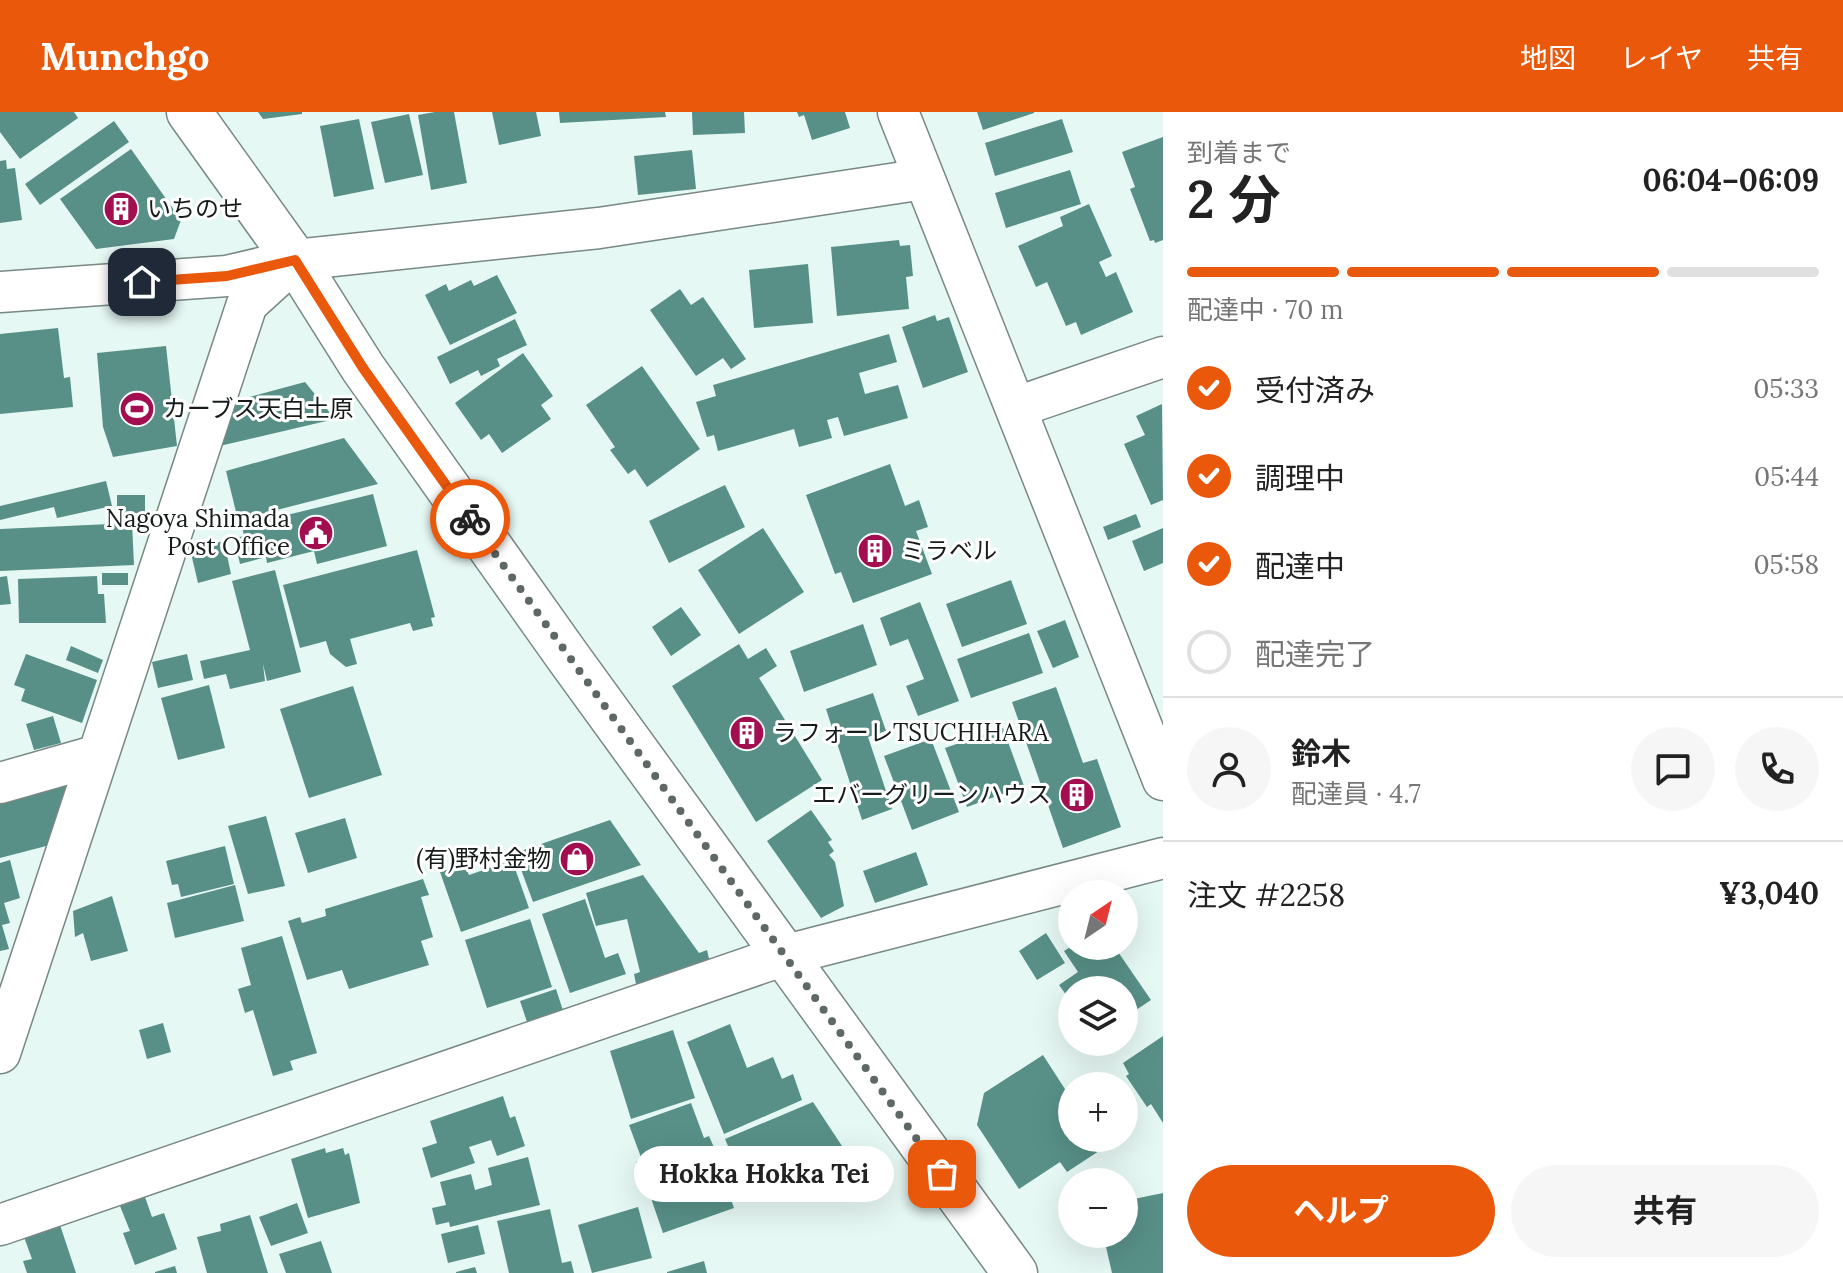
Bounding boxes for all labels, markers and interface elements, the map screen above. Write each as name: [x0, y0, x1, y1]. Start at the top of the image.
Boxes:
text: Munchgo: [40, 32, 209, 80]
text: 地図: [1520, 40, 1576, 76]
text: レイヤ: [1620, 40, 1703, 76]
text: 共有: [1747, 40, 1803, 76]
text: 到着まで: [1187, 136, 1291, 169]
text: 06:04–06:09: [1643, 161, 1819, 199]
text: 2 分: [1187, 166, 1280, 232]
building icon: いちのせ: [102, 190, 140, 228]
place label: いちのせ: [147, 193, 243, 224]
pin: [108, 248, 176, 316]
icon: home: [120, 260, 164, 304]
text: 配達中 · 70 m: [1187, 293, 1343, 326]
icon: check: [1187, 366, 1231, 410]
text: 受付済み: [1255, 371, 1375, 409]
text: 05:33: [1753, 372, 1819, 405]
sports icon: カーブス天白土原: [118, 390, 156, 428]
place label: カーブス天白土原: [163, 393, 354, 424]
icon: check: [1187, 454, 1231, 498]
text: 調理中: [1255, 459, 1345, 497]
text: 05:44: [1754, 460, 1819, 493]
courier: [430, 479, 510, 559]
icon: bike: [448, 497, 492, 541]
place label: Nagoya Shimada Post Office: [106, 503, 290, 562]
public building icon: Nagoya Shimada Post Office: [297, 514, 335, 552]
building icon: ミラベル: [856, 532, 894, 570]
place label: ミラベル: [901, 535, 997, 566]
icon: check: [1187, 542, 1231, 586]
text: 配達中: [1255, 547, 1345, 585]
text: 05:58: [1753, 548, 1819, 581]
text: 配達完了: [1255, 635, 1375, 673]
building icon: ラフォーレTSUCHIHARA: [728, 714, 766, 752]
place label: ラフォーレTSUCHIHARA: [773, 717, 1049, 748]
button: person: [1187, 727, 1271, 811]
button: chat: [1631, 727, 1715, 811]
button: phone: [1735, 727, 1819, 811]
text: 鈴木: [1291, 734, 1351, 772]
building icon: エバーグリーンハウス: [1058, 776, 1096, 814]
text: 配達員 · 4.7: [1291, 777, 1421, 810]
place label: エバーグリーンハウス: [812, 779, 1051, 810]
shop icon: (有)野村金物: [558, 840, 596, 878]
place label: (有)野村金物: [416, 843, 551, 874]
text: ¥3,040: [1719, 874, 1819, 912]
text: 注文 #2258: [1187, 876, 1345, 914]
north arrow: [1058, 880, 1138, 960]
map controls: [1058, 880, 1138, 1248]
button: layers: [1058, 976, 1138, 1056]
button: +: [1058, 1072, 1138, 1152]
pin: [908, 1140, 976, 1208]
callout: Hokka Hokka Tei: [634, 1146, 894, 1202]
icon: bag: [920, 1152, 964, 1196]
text: Hokka Hokka Tei: [659, 1157, 869, 1190]
button: ヘルプ: [1187, 1165, 1495, 1257]
button: 共有: [1511, 1165, 1819, 1257]
button: −: [1058, 1168, 1138, 1248]

